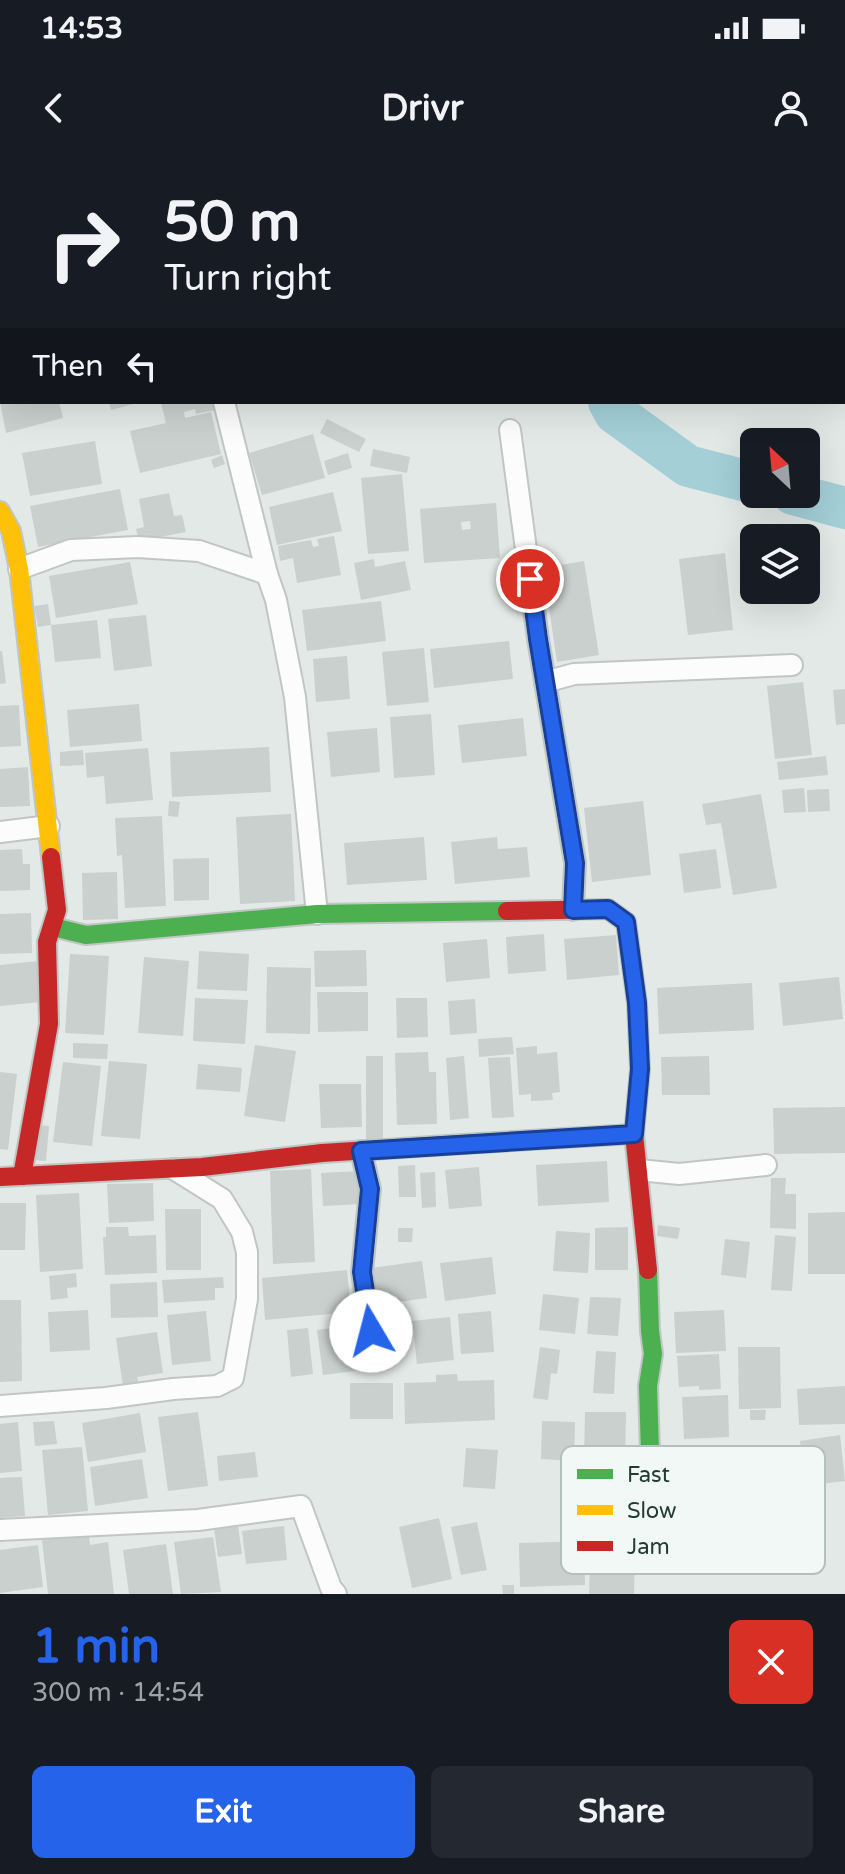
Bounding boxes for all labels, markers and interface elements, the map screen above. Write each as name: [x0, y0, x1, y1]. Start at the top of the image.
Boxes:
text: 14:53: [40, 10, 123, 47]
icon: back: [32, 86, 76, 130]
icon: person: [769, 86, 813, 130]
text: Drivr: [381, 87, 464, 130]
text: 50 m: [164, 189, 300, 256]
icon: right: [32, 192, 136, 296]
text: Turn right: [164, 257, 331, 300]
icon: left: [120, 344, 164, 388]
text: Then: [32, 348, 104, 385]
north arrow: [740, 428, 820, 508]
map controls: [740, 428, 820, 604]
button: layers: [740, 524, 820, 604]
pin: [496, 545, 564, 613]
icon: arrive: [508, 557, 552, 601]
position arrow: [329, 1289, 413, 1373]
legend: [561, 1446, 825, 1574]
text: Fast: [627, 1462, 670, 1488]
text: Slow: [627, 1498, 677, 1524]
text: Jam: [627, 1534, 670, 1560]
text: 1 min: [32, 1618, 160, 1676]
button: close: [729, 1620, 813, 1704]
text: 300 m · 14:54: [32, 1677, 204, 1708]
button: Exit: [32, 1766, 415, 1858]
button: Share: [431, 1766, 813, 1858]

